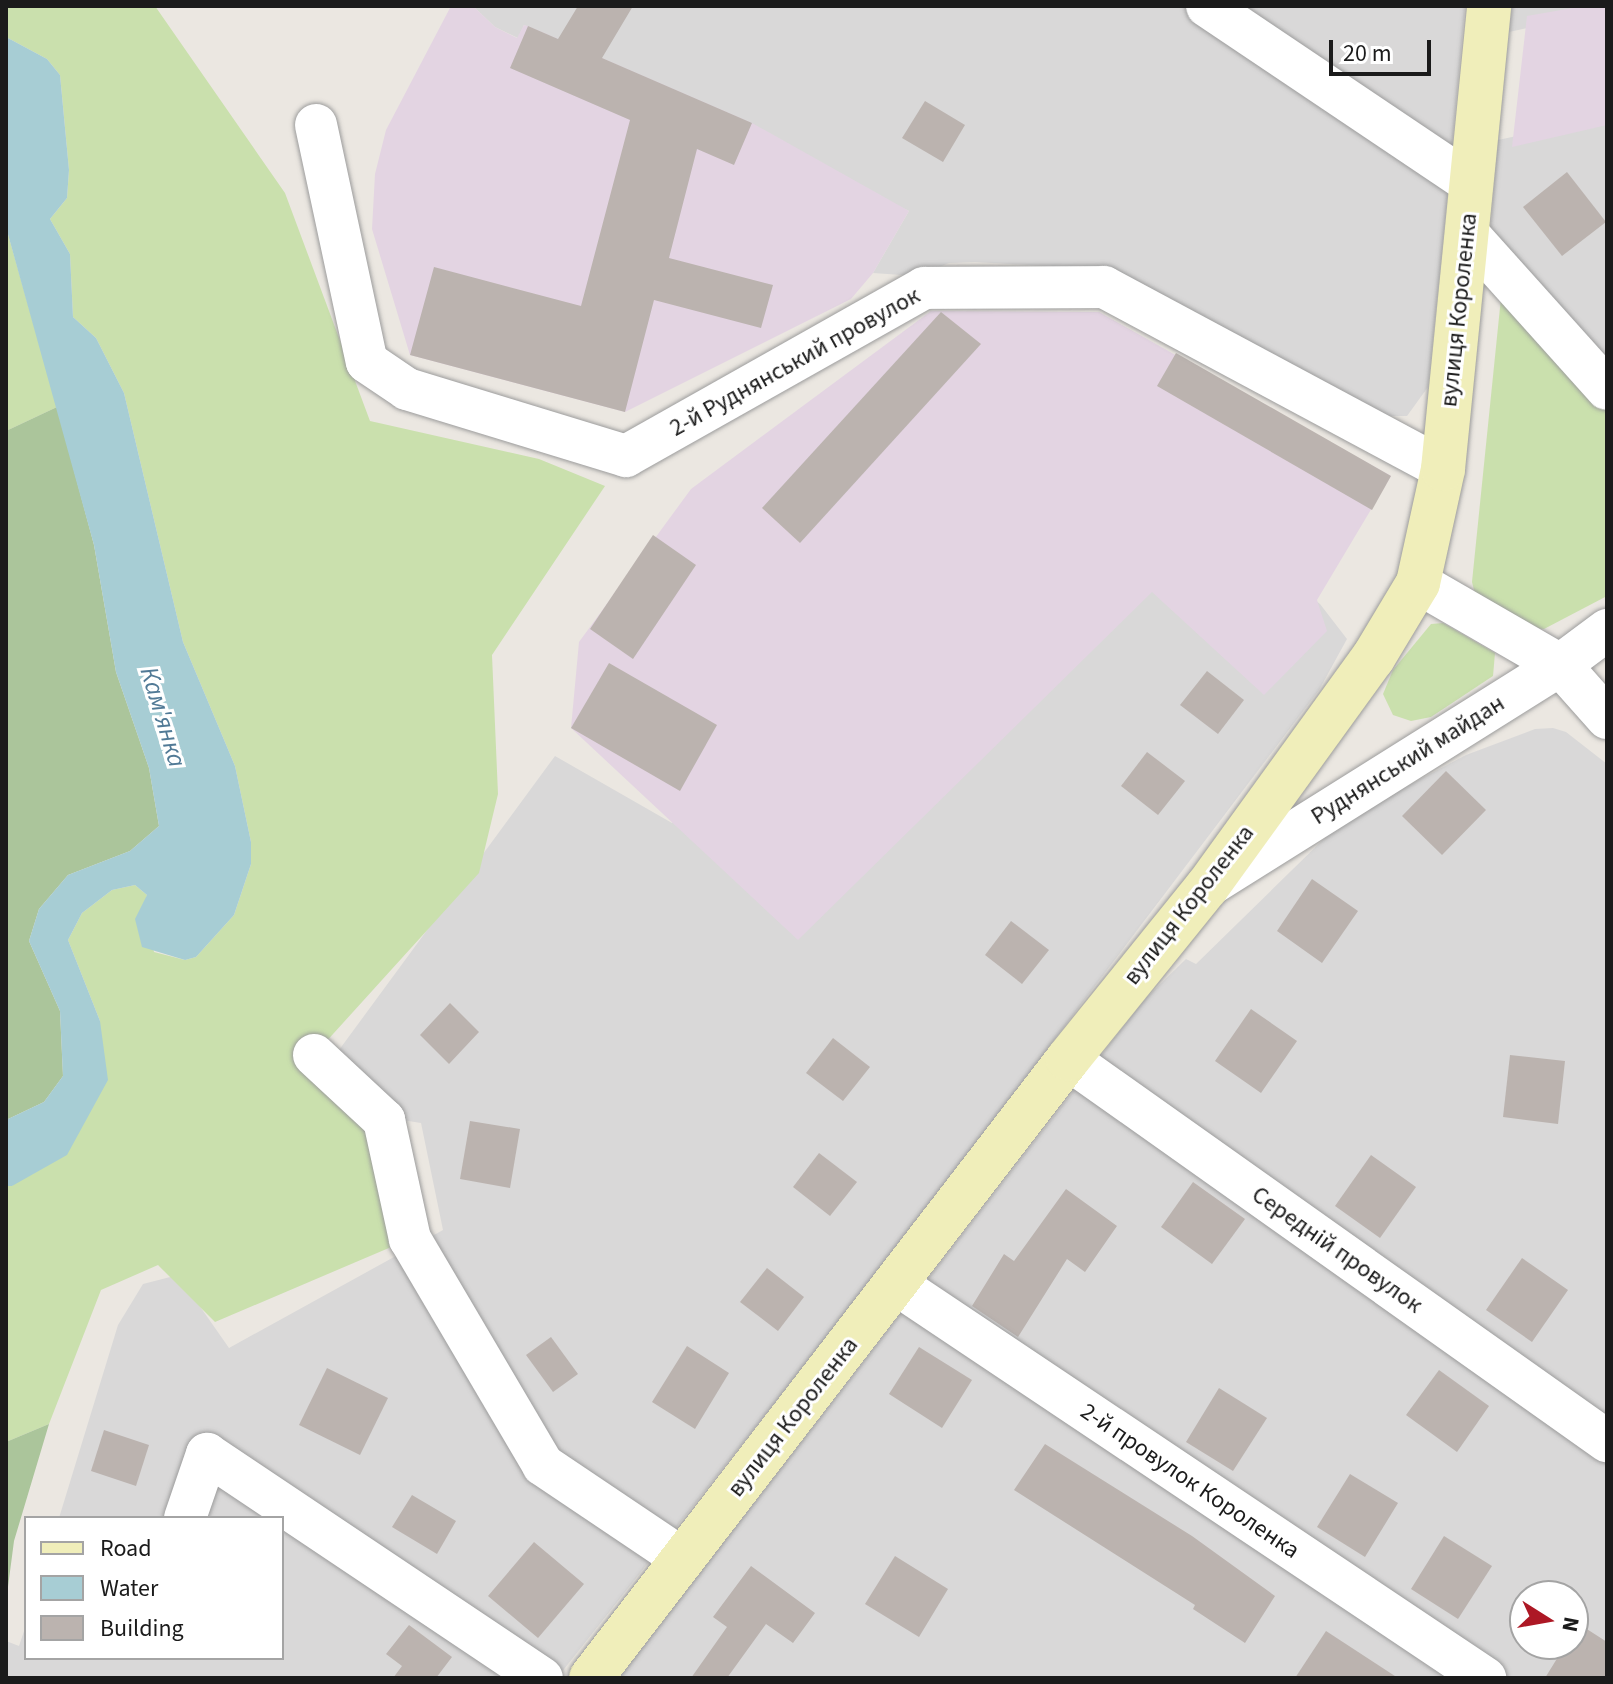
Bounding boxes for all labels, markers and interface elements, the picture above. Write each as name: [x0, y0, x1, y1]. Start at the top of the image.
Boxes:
scale bar: [1333, 24, 1435, 74]
text: 20 m: [1343, 36, 1392, 71]
street label: вулиця Короленка: [1434, 212, 1484, 408]
street label: 2-й Руднянський провулок: [665, 281, 925, 443]
water label: Кам'янка: [133, 663, 193, 771]
street label: Руднянський майдан: [1306, 689, 1510, 831]
street label: вулиця Короленка: [1118, 819, 1260, 991]
street label: Середній провулок: [1246, 1180, 1428, 1320]
street label: вулиця Короленка: [722, 1331, 864, 1503]
street label: 2-й провулок Короленка: [1075, 1397, 1305, 1565]
legend: [24, 1516, 284, 1660]
text: Road: [100, 1531, 152, 1566]
text: Water: [100, 1571, 158, 1606]
north arrow: [1509, 1580, 1589, 1660]
text: Building: [100, 1611, 184, 1646]
text: N: [1553, 1614, 1588, 1634]

